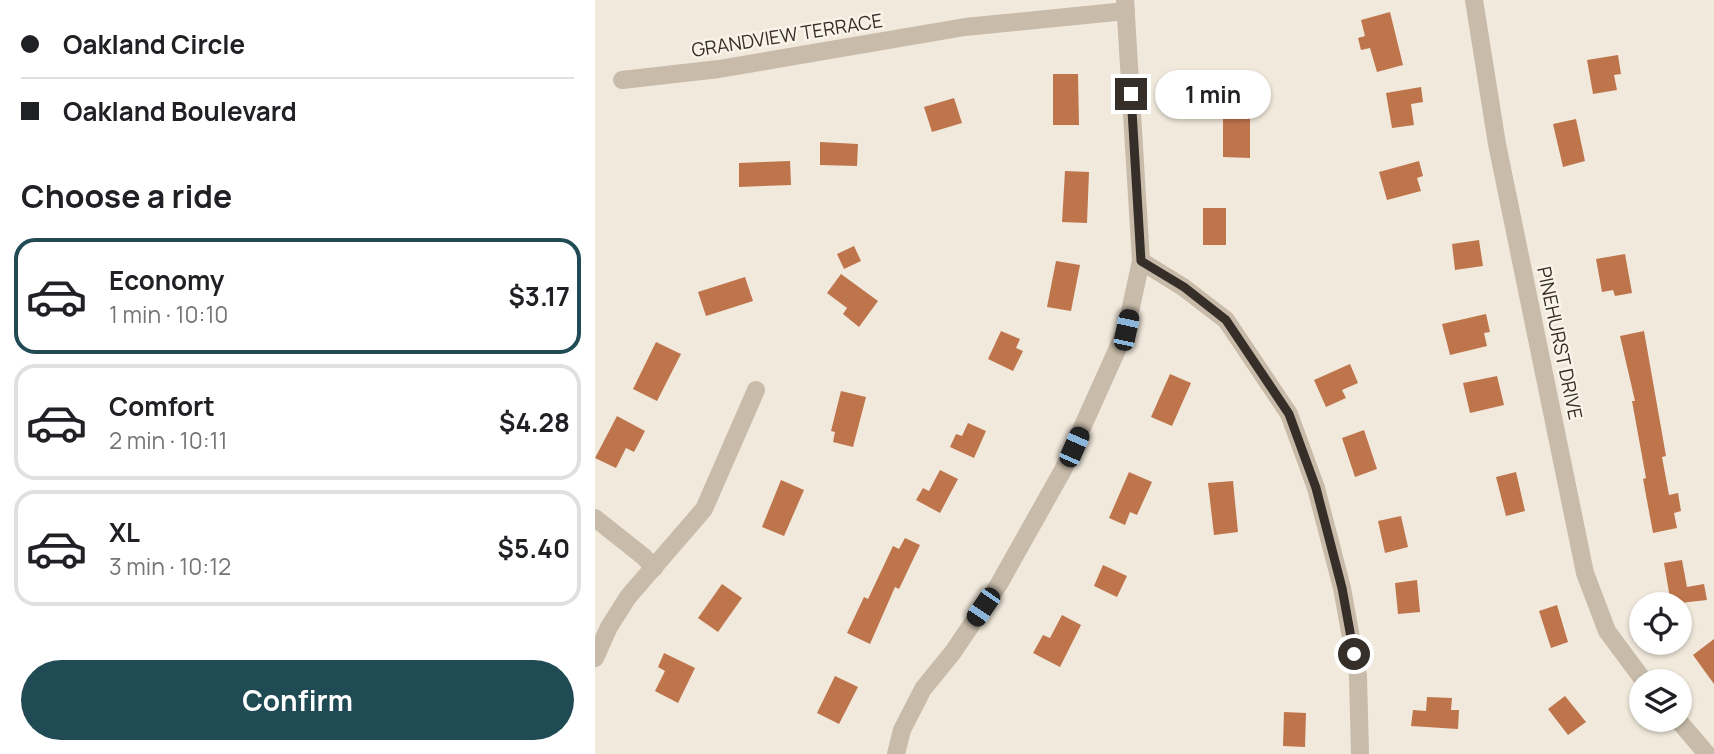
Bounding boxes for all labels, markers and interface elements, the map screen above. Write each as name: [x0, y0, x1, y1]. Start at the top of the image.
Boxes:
street label: GRANDVIEW TERRACE: [690, 7, 884, 63]
text: Oakland Circle: [63, 26, 245, 62]
callout: 1 min: [1155, 70, 1271, 119]
route end: [1115, 78, 1147, 110]
text: 1 min: [1185, 78, 1241, 110]
text: Oakland Boulevard: [63, 93, 297, 129]
text: Choose a ride: [21, 174, 232, 218]
text: Economy: [109, 262, 224, 298]
street label: PINEHURST DRIVE: [1531, 264, 1589, 422]
icon: car: [25, 265, 88, 328]
text: $3.17: [509, 278, 570, 314]
text: 1 min · 10:10: [109, 298, 228, 330]
car: [1112, 307, 1141, 353]
text: Comfort: [109, 388, 215, 424]
icon: car: [25, 391, 88, 454]
text: $4.28: [499, 404, 570, 440]
text: 2 min · 10:11: [109, 424, 227, 456]
car: [1056, 424, 1093, 470]
text: XL: [109, 514, 140, 550]
icon: car: [25, 517, 88, 580]
text: $5.40: [498, 530, 570, 566]
text: 3 min · 10:12: [109, 550, 231, 582]
car: [963, 584, 1004, 630]
map controls: [1629, 592, 1692, 732]
button: locate: [1629, 592, 1692, 655]
route start: [1338, 638, 1370, 670]
button: Confirm: [21, 660, 574, 740]
button: layers: [1629, 669, 1692, 732]

